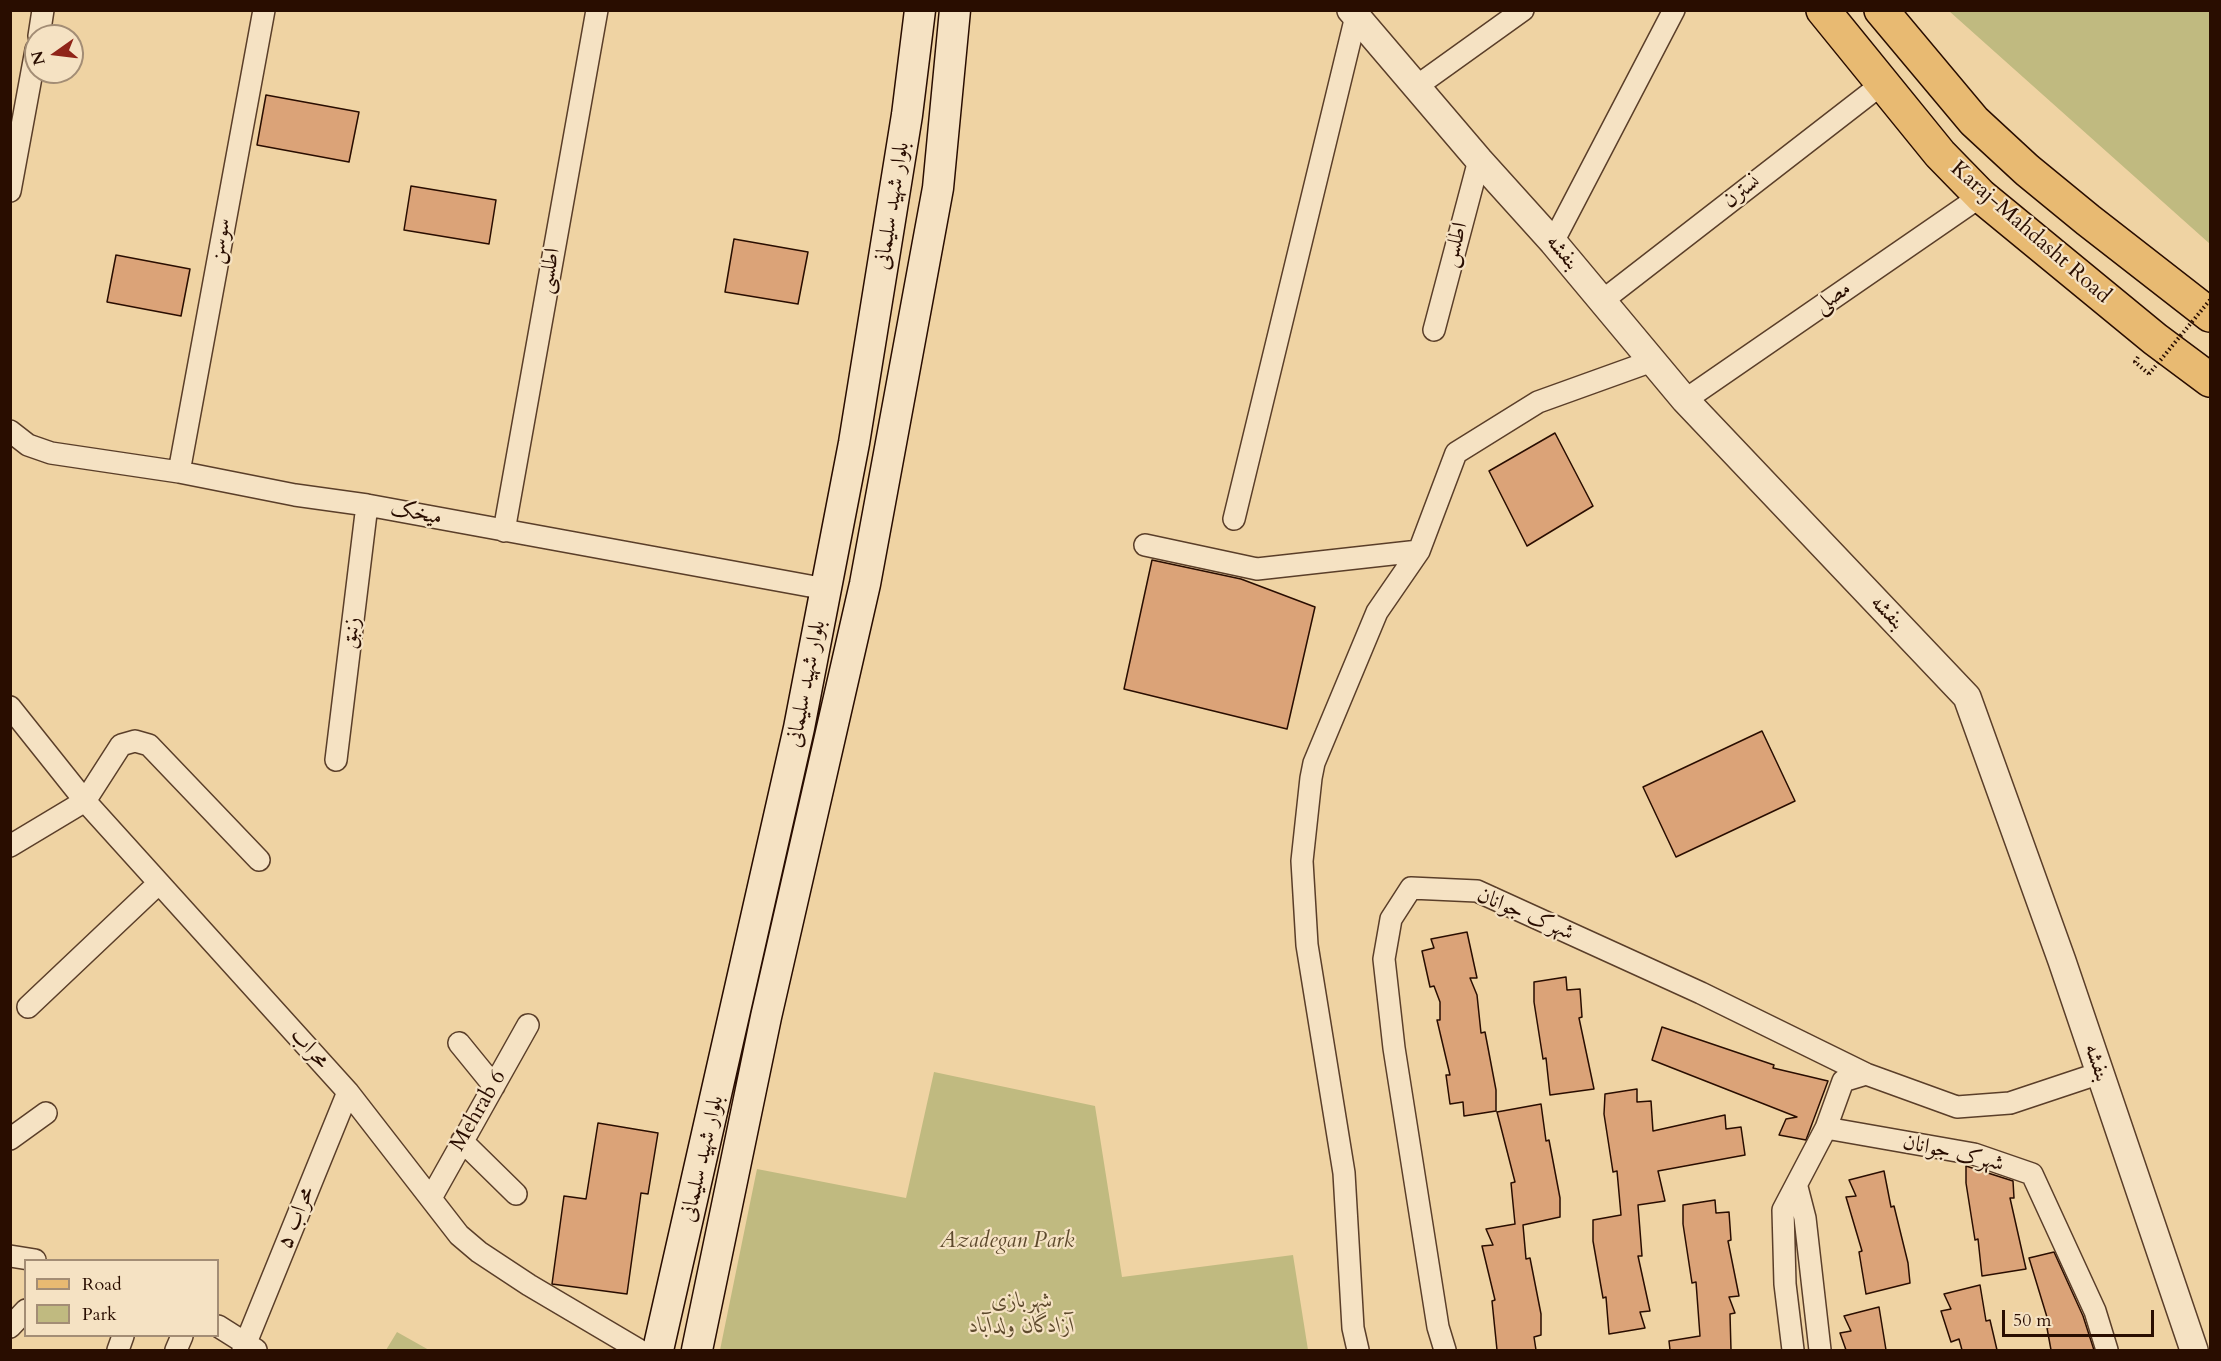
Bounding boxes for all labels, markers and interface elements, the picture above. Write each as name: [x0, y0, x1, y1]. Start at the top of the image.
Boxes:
north arrow: [24, 24, 84, 84]
text: N: [26, 48, 51, 67]
street label: بلوار شهید سلیمانی: [870, 140, 916, 272]
street label: Karaj-Mahdasht Road: [1945, 156, 2115, 310]
street label: نسترن: [1718, 169, 1766, 215]
street label: سوسن: [204, 216, 238, 266]
street label: اطلس: [1437, 220, 1475, 270]
street label: بنفشه: [1540, 230, 1584, 276]
street label: اطلسی: [533, 246, 567, 296]
street label: مصلی: [1809, 276, 1857, 320]
street label: میخک: [388, 496, 444, 532]
street label: بنفشه: [1864, 590, 1910, 636]
street label: زنبق: [337, 616, 367, 650]
street label: بلوار شهید سلیمانی: [782, 618, 832, 750]
street label: شهرک جوانان: [1472, 883, 1578, 947]
street label: محراب: [284, 1023, 334, 1075]
street label: بنفشه: [2077, 1041, 2115, 1085]
street label: Mehrab 6: [445, 1066, 513, 1156]
street label: بلوار شهید سلیمانی: [676, 1093, 730, 1225]
street label: شهرک جوانان: [1900, 1130, 2006, 1178]
street label: محراب ۵: [273, 1183, 321, 1253]
park label: Azadegan Park: [940, 1229, 1074, 1255]
legend: [24, 1259, 219, 1337]
text: Road: [82, 1272, 122, 1297]
park label: شهربازی آزادگان ولدآباد: [969, 1289, 1075, 1340]
scale bar: [2005, 1298, 2156, 1336]
text: Park: [82, 1302, 117, 1327]
text: 50 m: [2013, 1308, 2052, 1333]

